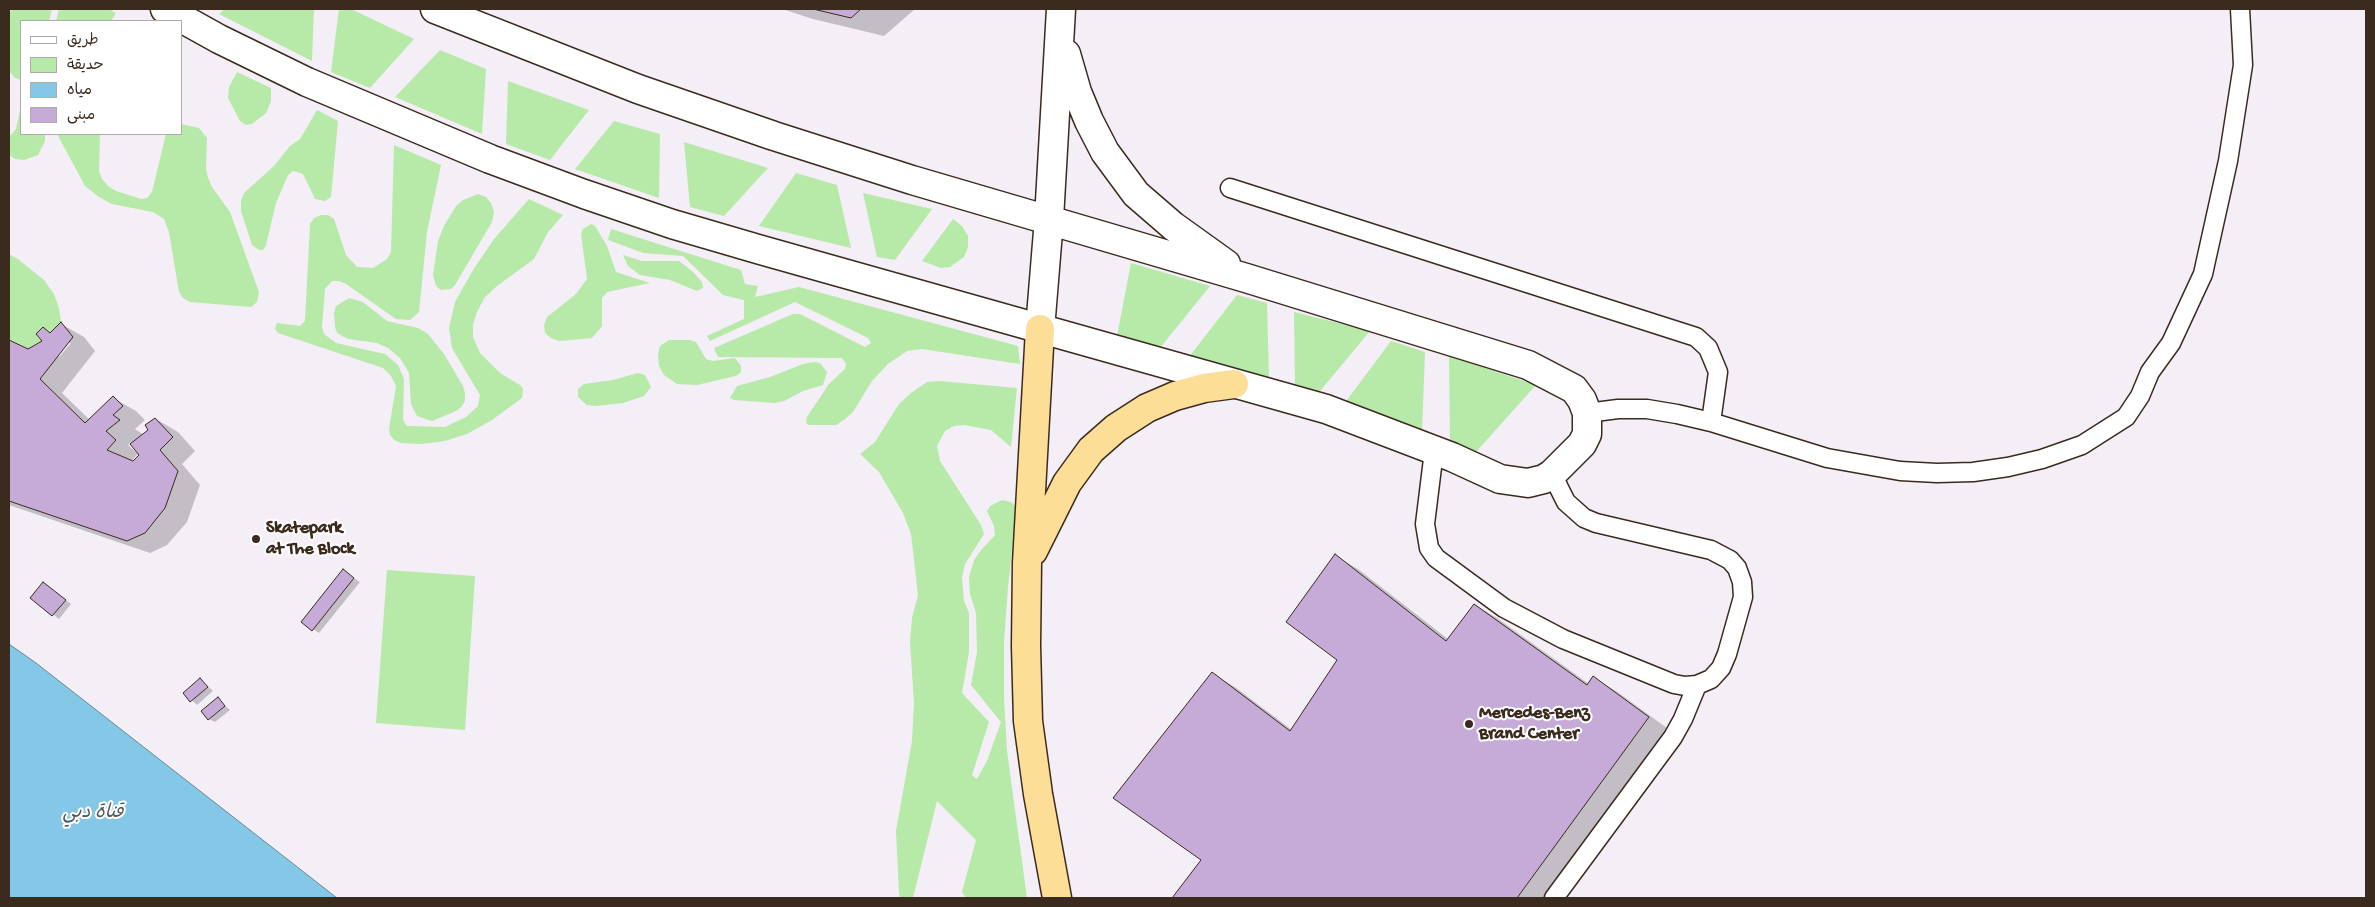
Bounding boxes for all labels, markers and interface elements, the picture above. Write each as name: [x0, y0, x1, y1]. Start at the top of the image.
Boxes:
legend: [20, 20, 182, 135]
text: طريق: [67, 32, 99, 50]
text: حديقة: [67, 57, 104, 75]
text: مياه: [67, 82, 92, 100]
text: مبنى: [67, 107, 95, 125]
place label: Skatepark at The Block: [266, 518, 354, 560]
marker: Skatepark at The Block: [250, 533, 262, 545]
place label: Mercedes-Benz Brand Center: [1479, 703, 1590, 746]
marker: Mercedes-Benz Brand Center: [1463, 718, 1475, 730]
water label: قناة دبي: [63, 803, 123, 825]

